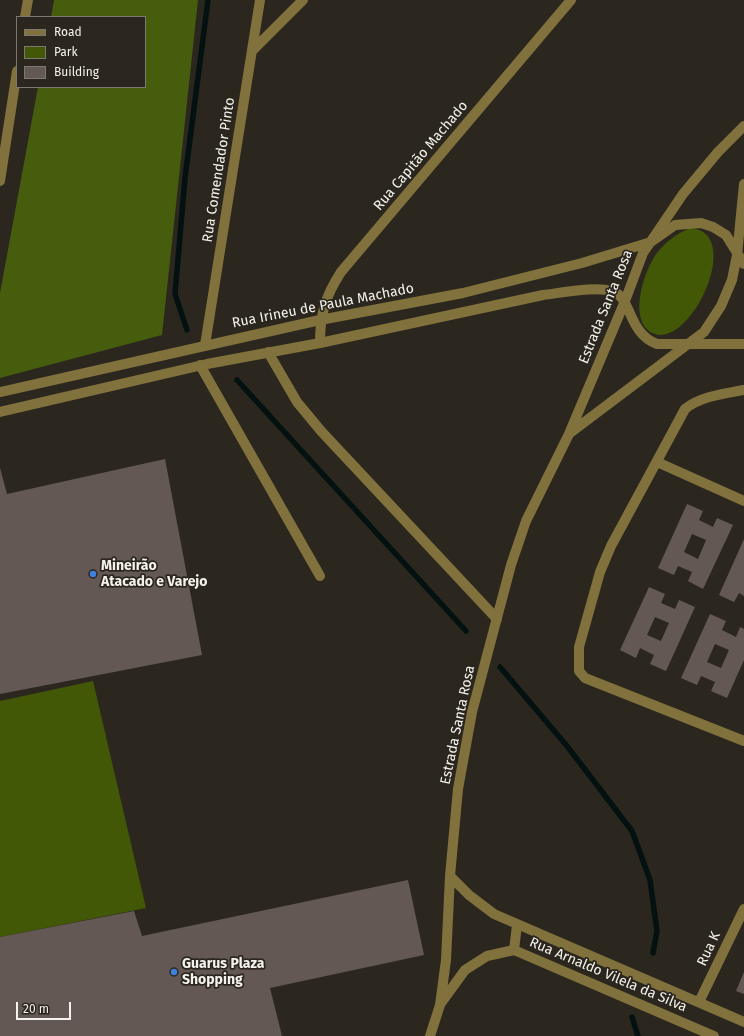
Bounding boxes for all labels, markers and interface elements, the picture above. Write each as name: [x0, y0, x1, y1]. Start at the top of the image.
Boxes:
legend: [16, 16, 146, 88]
text: Road: [54, 25, 82, 39]
text: Park: [54, 45, 78, 59]
text: Building: [54, 65, 99, 79]
street label: Rua Comendador Pinto: [199, 96, 239, 244]
street label: Rua Capitão Machado: [370, 98, 472, 214]
street label: Estrada Santa Rosa: [575, 248, 637, 366]
street label: Rua Irineu de Paula Machado: [231, 280, 415, 332]
place label: Mineirão Atacado e Varejo: [101, 558, 207, 590]
marker: Mineirão Atacado e Varejo: [88, 569, 98, 579]
street label: Estrada Santa Rosa: [437, 664, 479, 786]
street label: Rua K: [694, 929, 724, 969]
street label: Rua Arnaldo Vilela da Silva: [527, 934, 689, 1016]
place label: Guarus Plaza Shopping: [182, 956, 264, 988]
marker: Guarus Plaza Shopping: [169, 967, 179, 977]
scale bar: [18, 994, 73, 1020]
text: 20 m: [23, 1002, 49, 1016]

